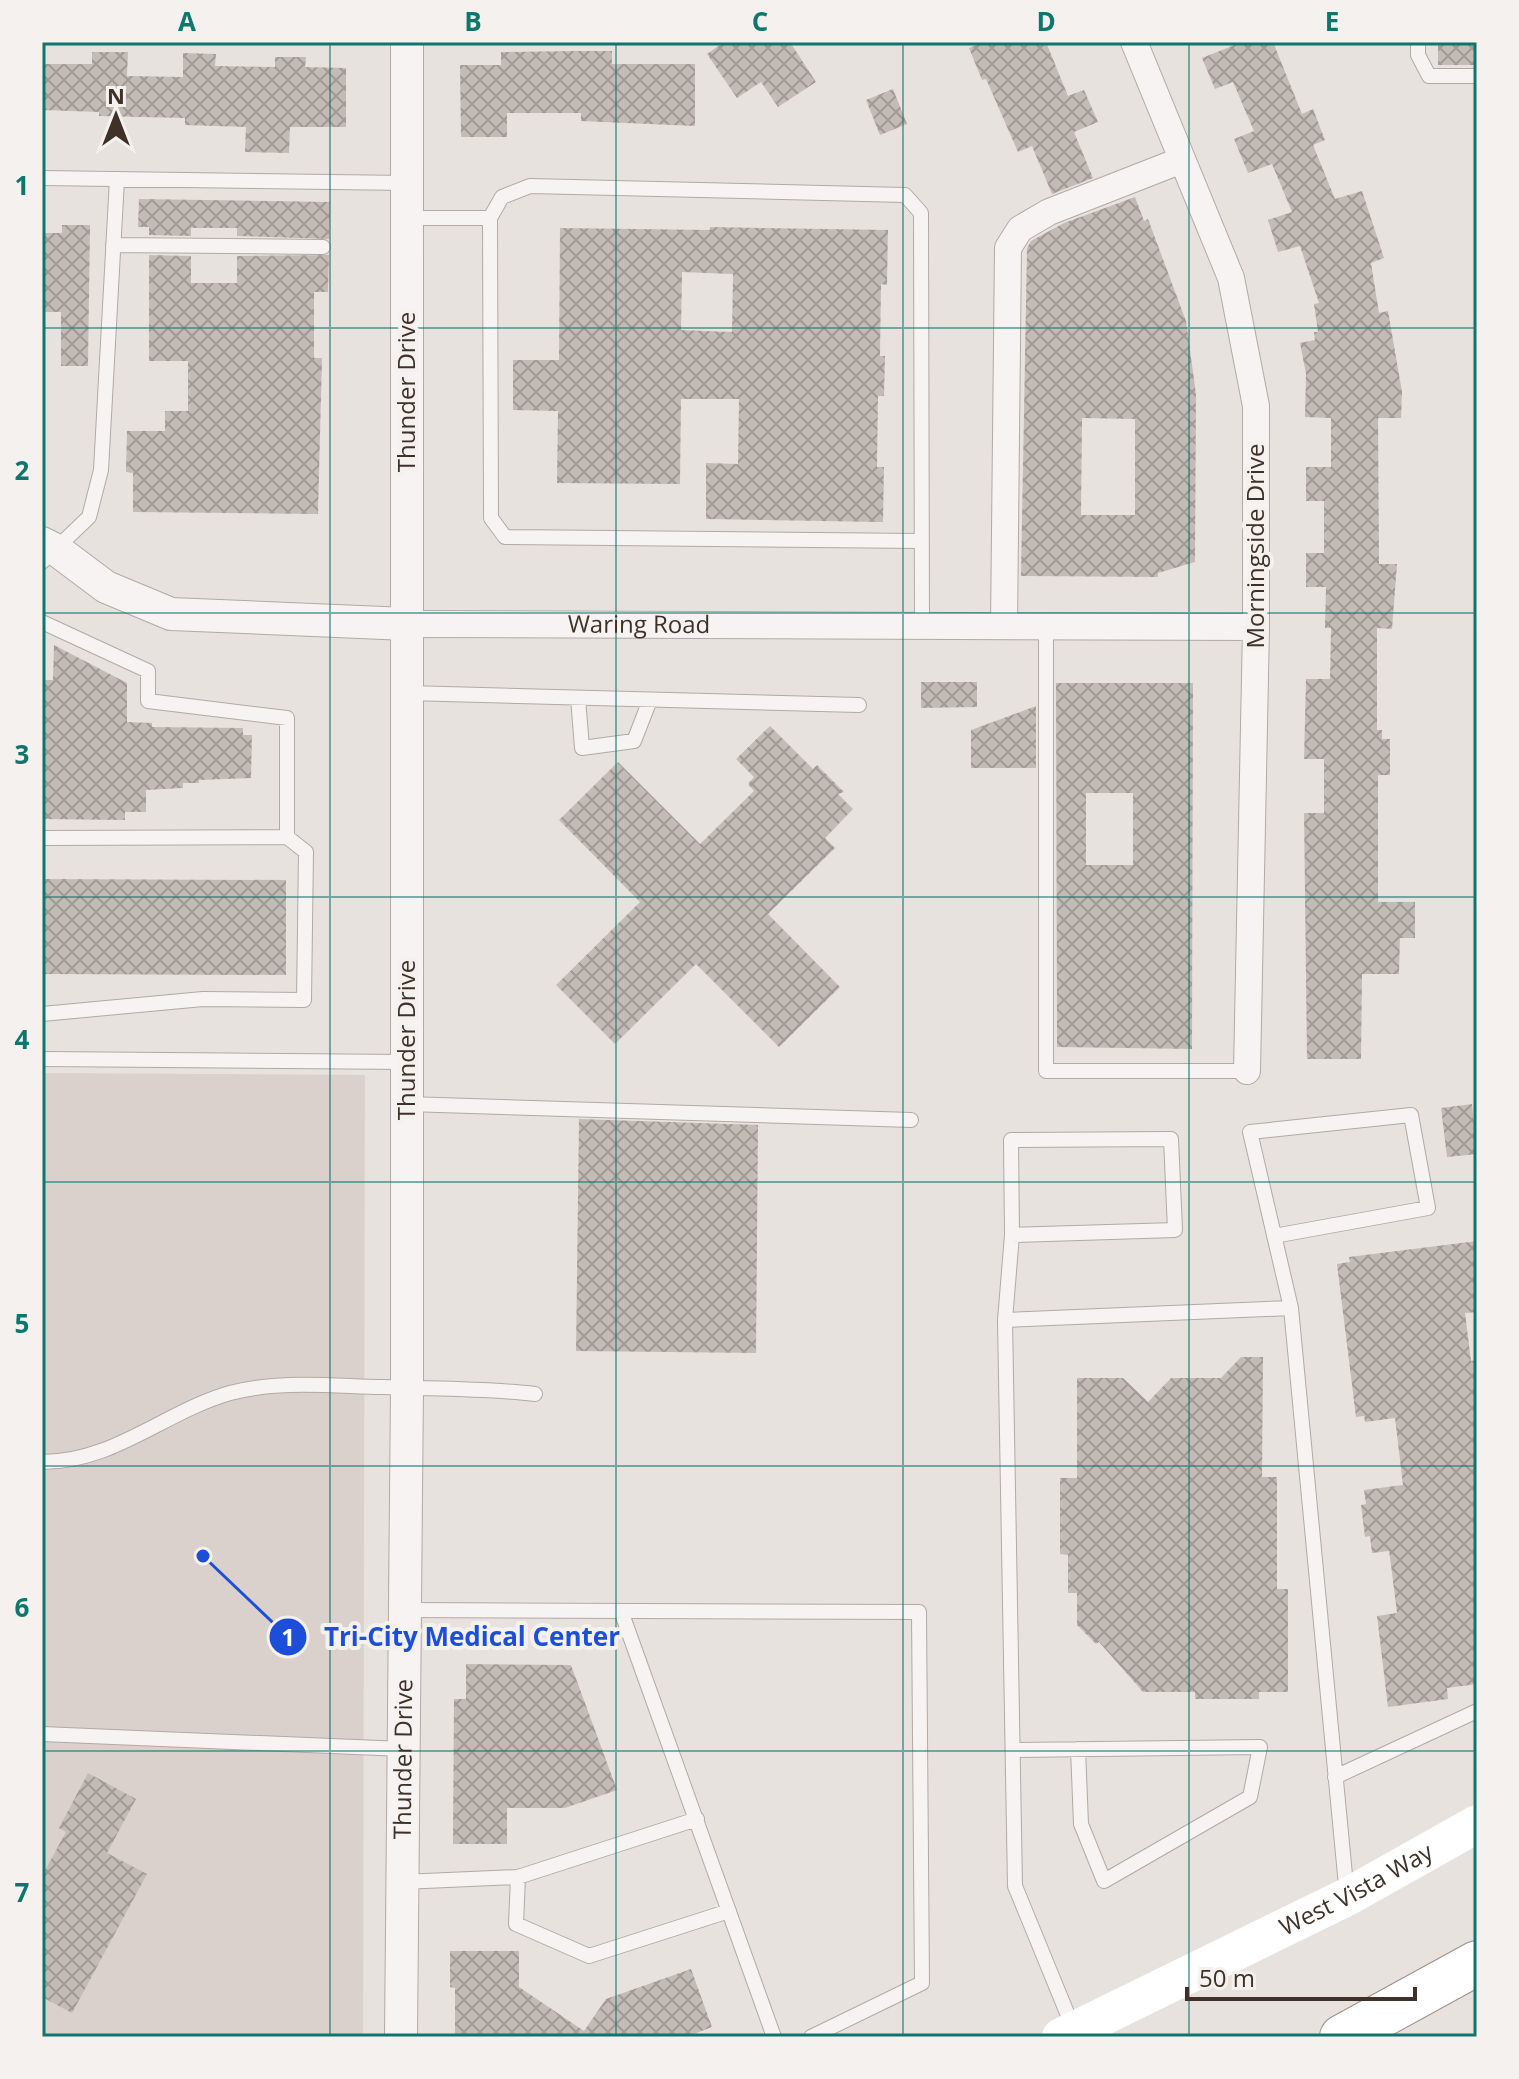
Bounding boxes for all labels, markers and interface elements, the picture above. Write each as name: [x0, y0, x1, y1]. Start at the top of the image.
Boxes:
text: A: [178, 3, 196, 39]
text: B: [464, 3, 482, 39]
text: C: [752, 3, 768, 39]
text: D: [1036, 3, 1056, 39]
text: E: [1325, 3, 1339, 39]
north arrow: [76, 76, 156, 156]
text: N: [107, 80, 125, 110]
text: 1: [15, 167, 29, 203]
street label: Thunder Drive: [389, 312, 422, 472]
street label: Morningside Drive: [1238, 444, 1271, 649]
text: 2: [15, 452, 30, 488]
street label: Waring Road: [568, 607, 710, 640]
text: 3: [15, 736, 29, 772]
street label: Thunder Drive: [389, 960, 422, 1120]
text: 4: [15, 1021, 30, 1057]
text: 5: [15, 1305, 29, 1341]
text: 6: [15, 1589, 30, 1625]
callout: Tri-City Medical Center: [268, 1612, 636, 1662]
text: Tri-City Medical Center: [324, 1618, 620, 1654]
text: 1: [281, 1620, 295, 1653]
street label: Thunder Drive: [385, 1679, 419, 1839]
street label: West Vista Way: [1273, 1834, 1439, 1943]
text: 7: [15, 1874, 30, 1910]
scale bar: [1187, 1951, 1415, 2001]
text: 50 m: [1199, 1961, 1255, 1994]

